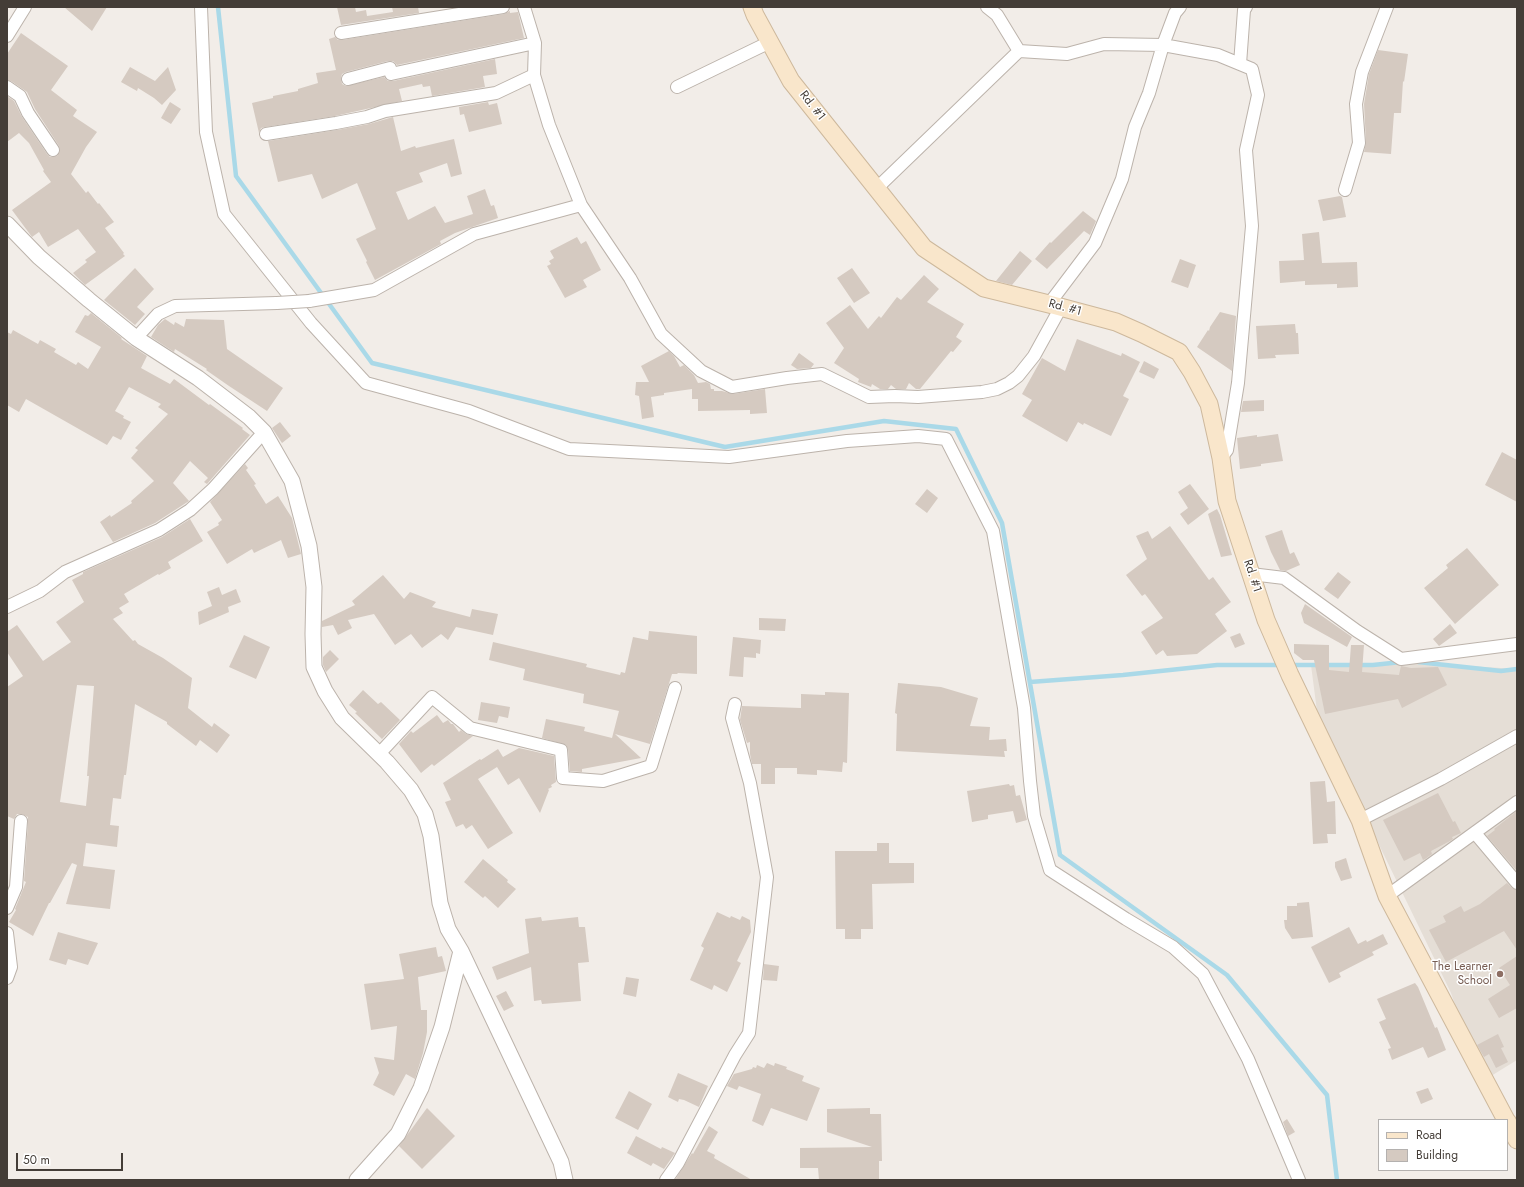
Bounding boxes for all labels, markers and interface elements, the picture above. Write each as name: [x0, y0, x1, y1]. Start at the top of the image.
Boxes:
street label: Rd. #1: [796, 88, 828, 124]
street label: Rd. #1: [1047, 297, 1083, 319]
street label: Rd. #1: [1240, 558, 1264, 594]
place label: The Learner School: [1432, 960, 1492, 988]
marker: The Learner School: [1495, 969, 1505, 979]
legend: [1378, 1119, 1508, 1171]
text: Road: [1416, 1126, 1442, 1144]
scale bar: [18, 1145, 125, 1171]
text: Building: [1416, 1146, 1458, 1164]
text: 50 m: [23, 1151, 50, 1169]

